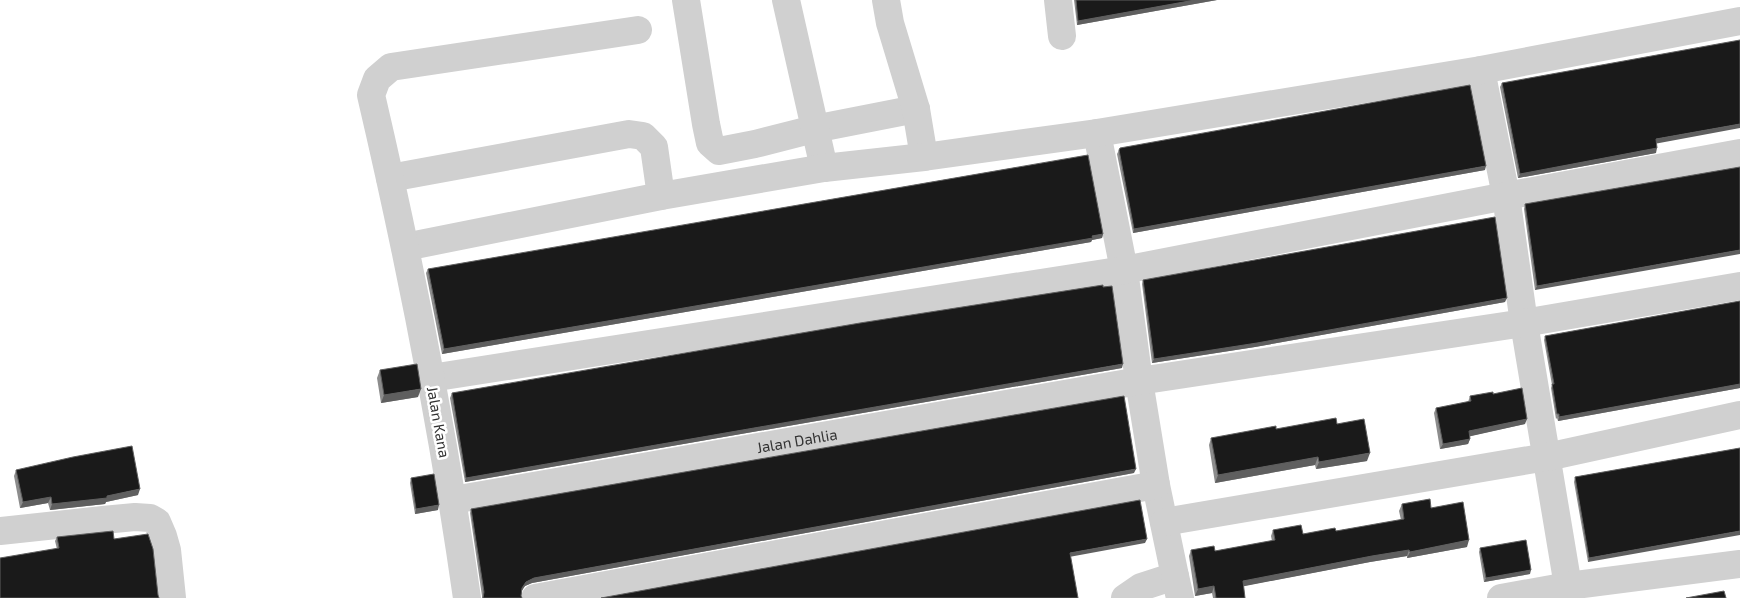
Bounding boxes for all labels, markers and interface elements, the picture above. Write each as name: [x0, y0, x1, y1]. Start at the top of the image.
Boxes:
street label: Jalan Kana: [424, 385, 454, 459]
street label: Jalan Dahlia: [755, 425, 839, 456]

